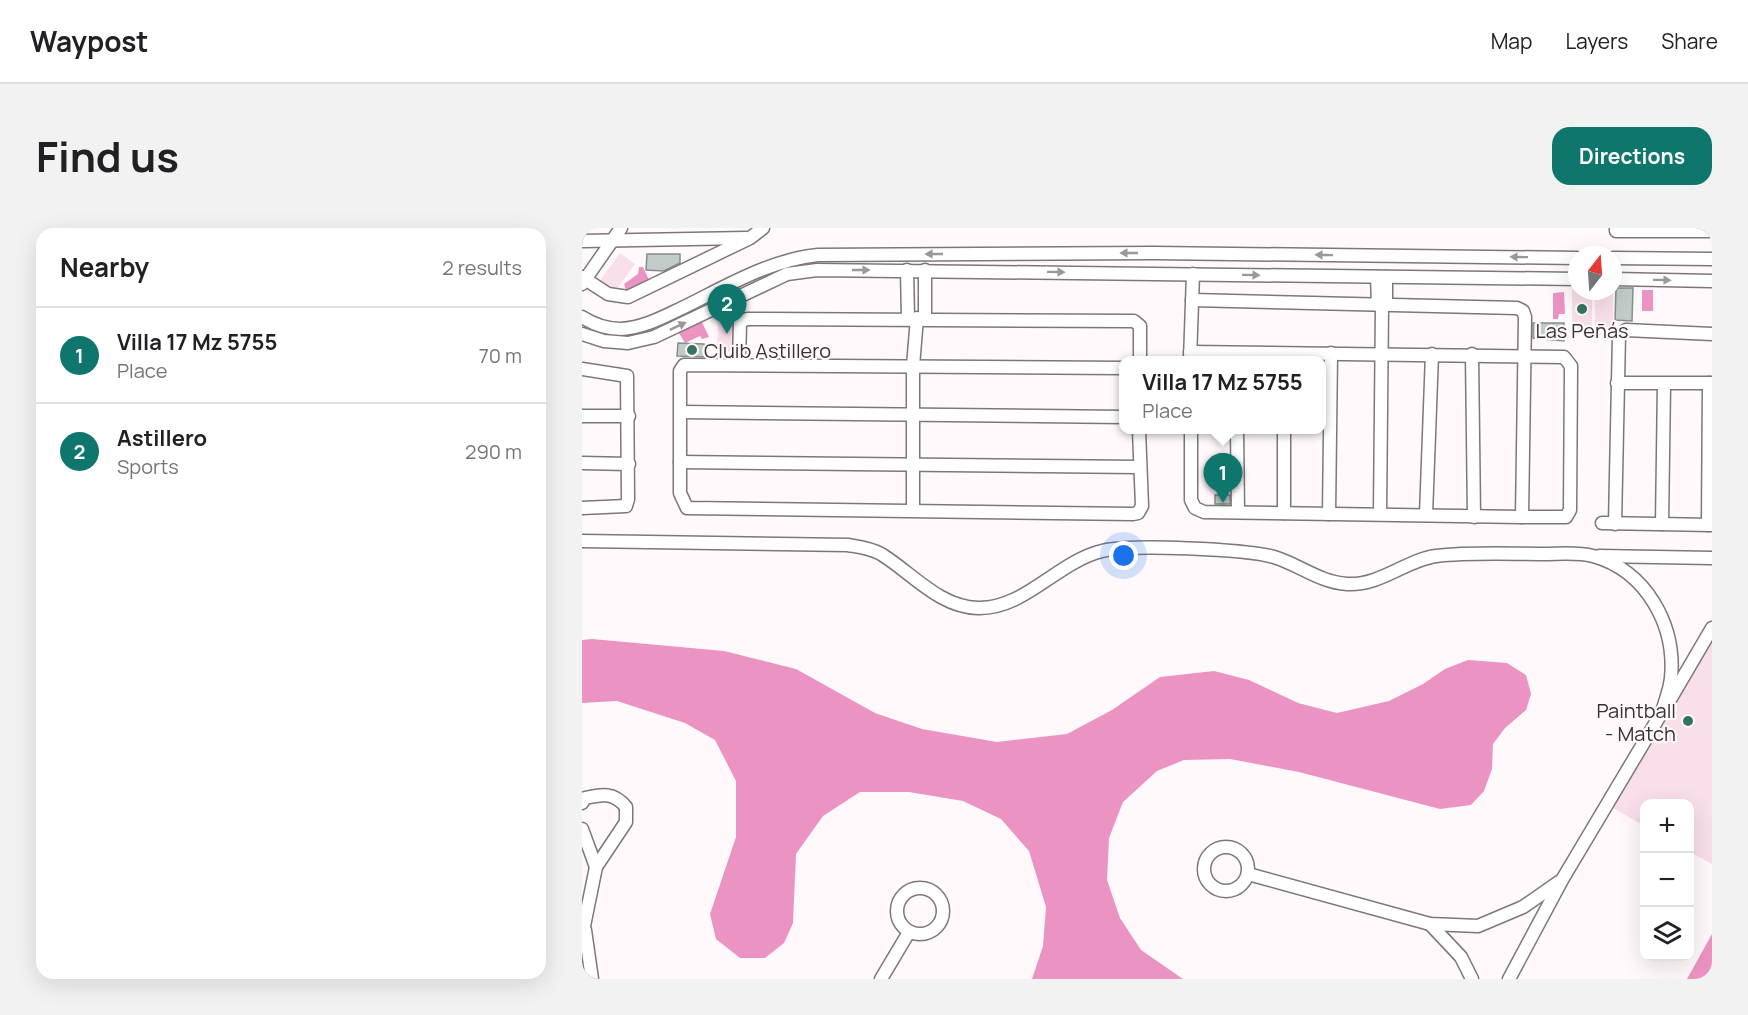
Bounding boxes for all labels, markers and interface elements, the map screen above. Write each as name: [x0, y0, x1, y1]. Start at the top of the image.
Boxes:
text: Waypost: [30, 22, 149, 60]
text: Map: [1491, 27, 1532, 55]
text: Layers: [1565, 27, 1628, 55]
text: Share: [1661, 27, 1718, 55]
text: Find us: [36, 127, 179, 185]
button: Directions: [1552, 127, 1712, 185]
north arrow: [1568, 246, 1622, 300]
one-way arrow: [1119, 248, 1138, 258]
text: Nearby: [60, 249, 149, 285]
one-way arrow: [924, 249, 943, 259]
one-way arrow: [1314, 250, 1333, 260]
one-way arrow: [1509, 252, 1528, 262]
text: 2 results: [442, 254, 522, 281]
one-way arrow: [852, 265, 871, 275]
one-way arrow: [1047, 267, 1066, 277]
one-way arrow: [1242, 270, 1261, 280]
one-way arrow: [1653, 276, 1672, 285]
pin: 2: [708, 285, 746, 334]
marker: Las Peñás: [1575, 302, 1589, 316]
place label: Las Peñás: [1535, 317, 1629, 344]
one-way arrow: [669, 321, 686, 330]
text: Villa 17 Mz 5755: [117, 327, 277, 357]
place label: Cluib Astillero: [704, 337, 831, 364]
text: 1: [75, 342, 84, 369]
text: 70 m: [479, 342, 522, 369]
marker: Cluib Astillero: [685, 343, 699, 357]
popup: [1119, 356, 1326, 434]
text: Place: [117, 357, 167, 384]
text: Villa 17 Mz 5755: [1142, 367, 1303, 397]
text: Place: [1142, 397, 1193, 424]
text: Astillero: [117, 423, 207, 453]
text: 2: [74, 438, 85, 465]
text: 290 m: [465, 438, 522, 465]
text: Sports: [117, 453, 179, 480]
pin: 1: [1204, 454, 1242, 503]
your location: [1109, 541, 1138, 570]
place label: Paintball - Match: [1596, 697, 1676, 747]
marker: Paintball - Match: [1681, 714, 1695, 728]
map controls: [1640, 799, 1694, 961]
button: +: [1640, 799, 1694, 853]
button: −: [1640, 853, 1694, 907]
button: layers: [1640, 907, 1694, 961]

